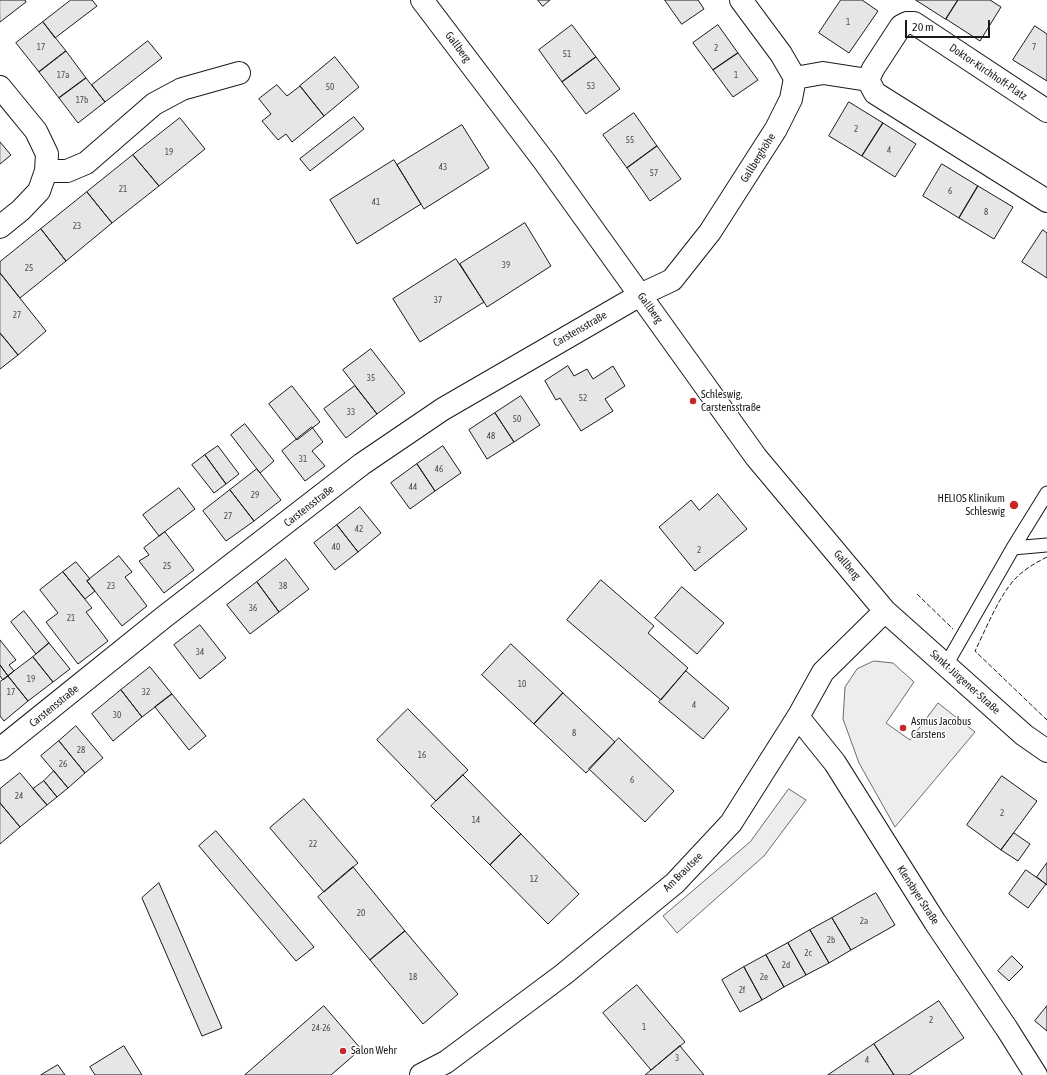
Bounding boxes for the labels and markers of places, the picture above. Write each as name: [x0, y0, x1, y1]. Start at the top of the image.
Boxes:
place label: Schleswig, Carstensstraße: [701, 388, 761, 414]
marker: Schleswig, Carstensstraße: [688, 396, 698, 406]
place label: HELIOS Klinikum Schleswig: [938, 492, 1005, 518]
marker: HELIOS Klinikum Schleswig: [1008, 499, 1020, 511]
place label: Asmus Jacobus Carstens: [911, 715, 971, 741]
marker: Asmus Jacobus Carstens: [898, 723, 908, 733]
place label: Salon Wehr: [351, 1044, 397, 1058]
marker: Salon Wehr: [338, 1046, 348, 1056]

